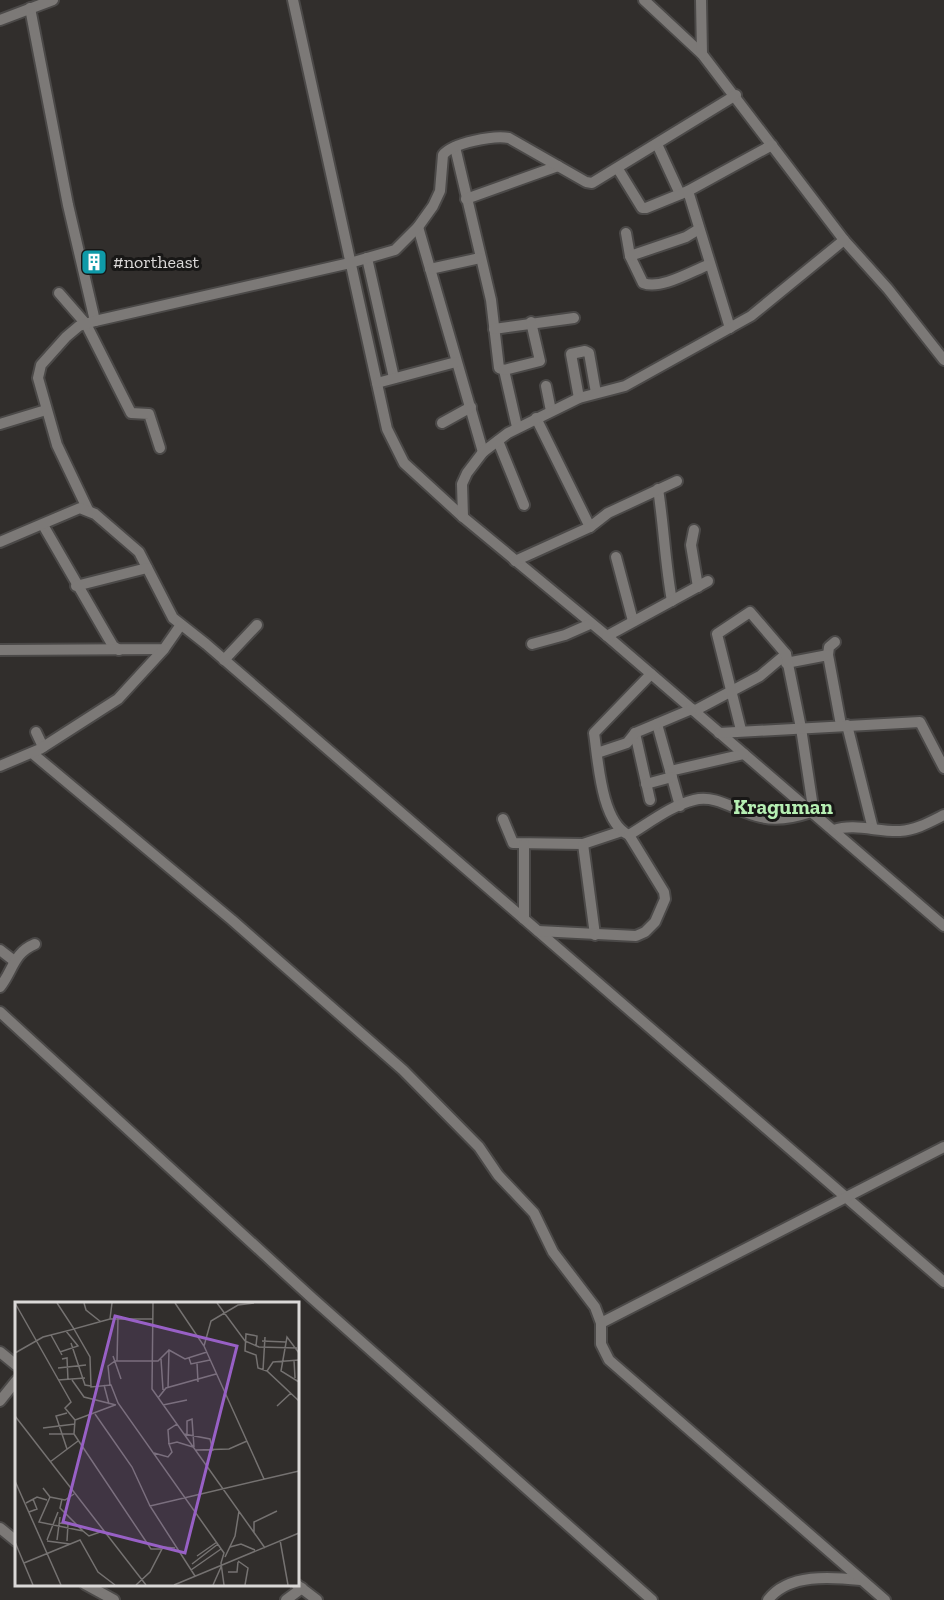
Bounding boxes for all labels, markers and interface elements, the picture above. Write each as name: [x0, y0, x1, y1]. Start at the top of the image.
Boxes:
building icon: #northeast: [79, 247, 109, 277]
place label: #northeast: [113, 251, 200, 273]
district label: Kraguman: [733, 794, 833, 819]
inset map: [15, 1302, 298, 1585]

